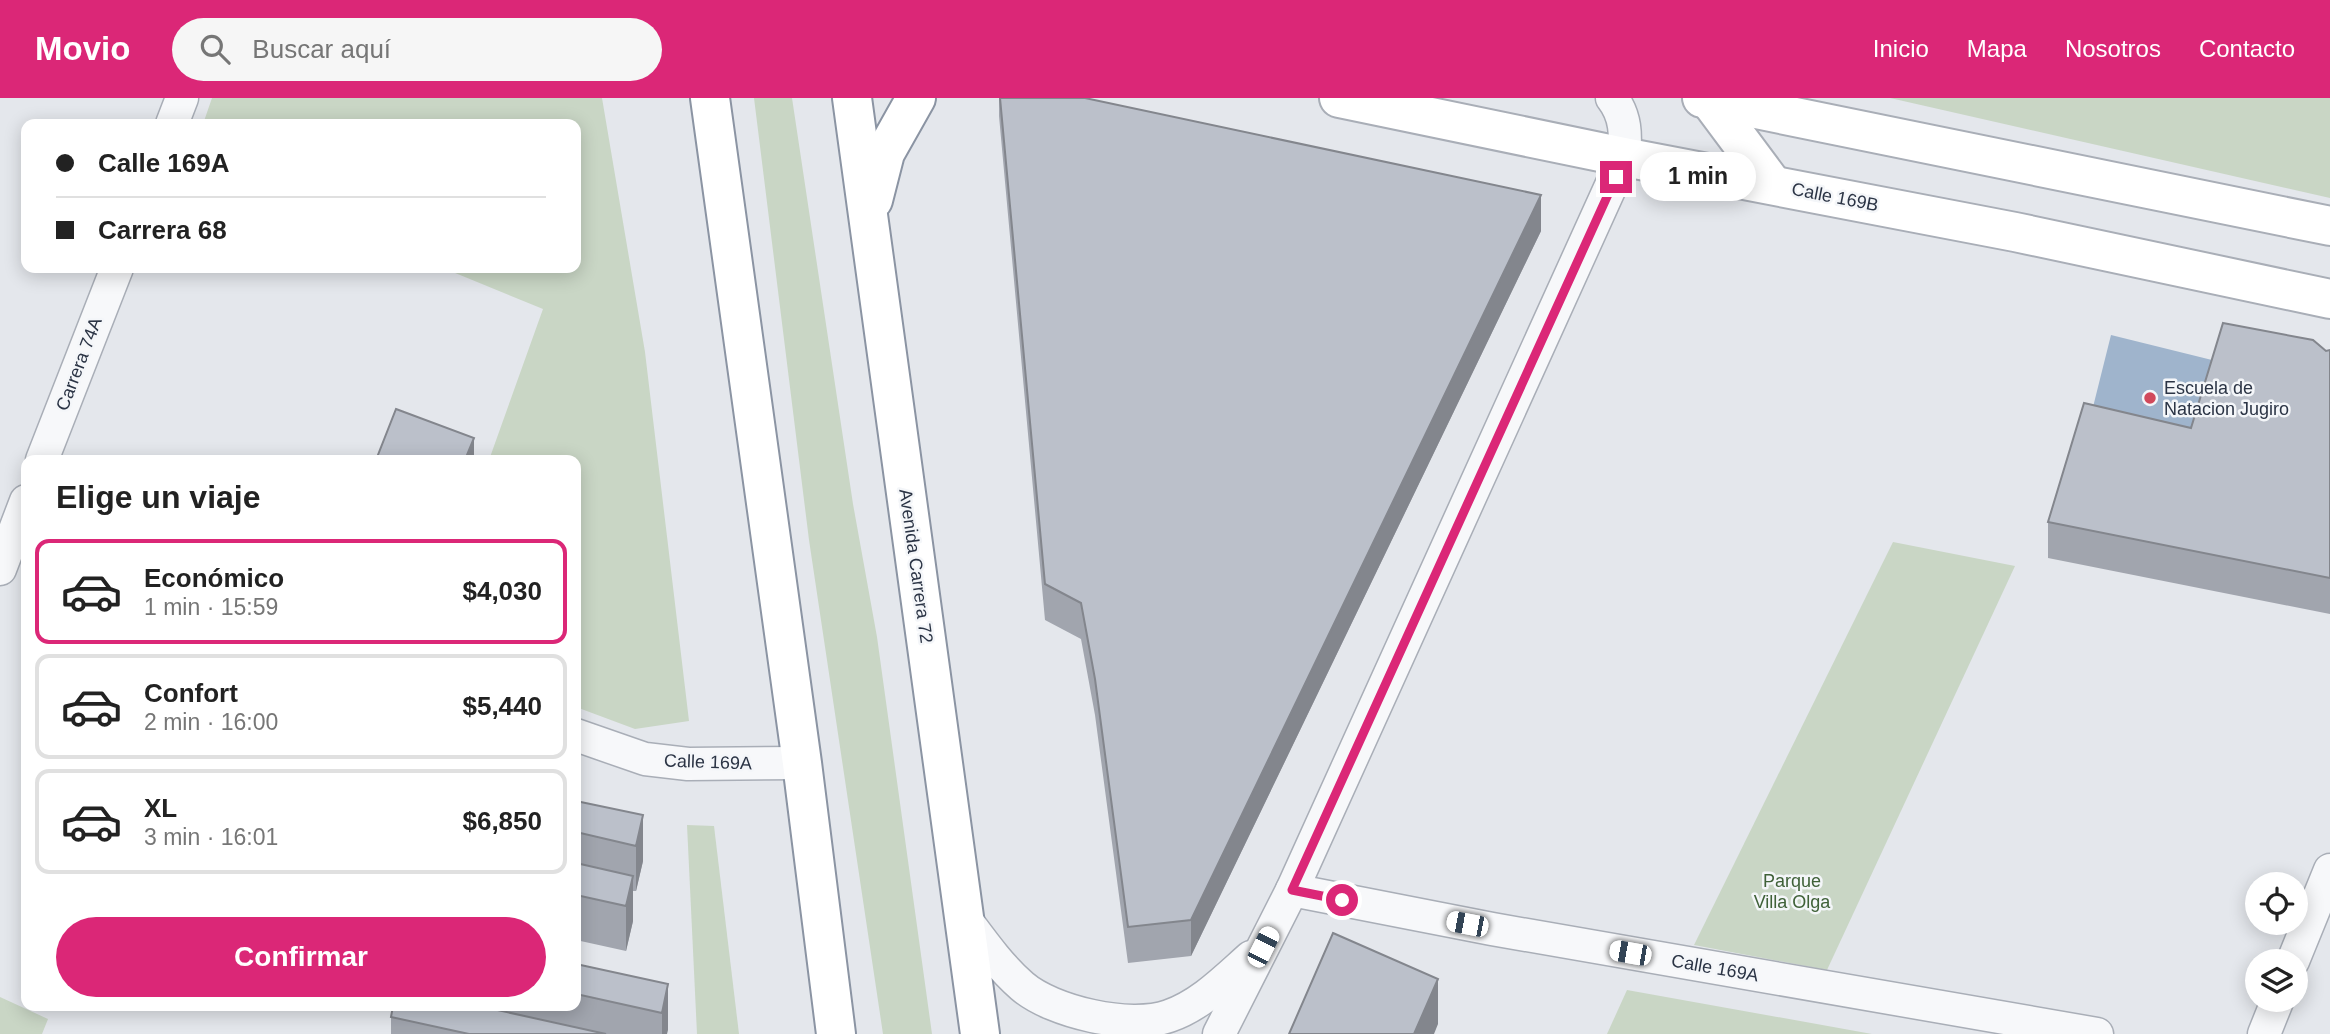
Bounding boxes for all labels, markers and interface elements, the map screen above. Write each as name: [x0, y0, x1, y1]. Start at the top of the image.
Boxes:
search box: [172, 18, 662, 81]
text: Movio: [35, 30, 130, 67]
icon: search: [196, 30, 234, 68]
text: Buscar aquí: [252, 34, 391, 64]
text: Inicio: [1873, 35, 1929, 62]
text: Mapa: [1967, 35, 2027, 62]
text: Nosotros: [2065, 35, 2161, 62]
text: Contacto: [2199, 35, 2295, 62]
text: Calle 169A: [98, 148, 230, 178]
callout: 1 min: [1640, 153, 1756, 202]
route end: [1600, 161, 1632, 193]
text: 1 min: [1668, 163, 1728, 189]
street label: Calle 169B: [1790, 179, 1880, 215]
text: Carrera 68: [98, 215, 227, 245]
street label: Carrera 74A: [52, 315, 106, 413]
place label: Escuela de Natacion Jugiro: [2164, 378, 2289, 419]
marker: Escuela de Natacion Jugiro: [2142, 390, 2158, 406]
text: Elige un viaje: [56, 479, 261, 515]
street label: Avenida Carrera 72: [895, 487, 937, 645]
icon: car: [60, 560, 123, 623]
text: Económico: [144, 563, 284, 593]
text: $4,030: [462, 576, 542, 606]
text: 1 min · 15:59: [144, 594, 278, 620]
icon: car: [60, 675, 123, 738]
text: Confort: [144, 678, 238, 708]
text: $5,440: [462, 691, 542, 721]
text: 2 min · 16:00: [144, 709, 278, 735]
street label: Calle 169A: [664, 750, 752, 774]
icon: car: [60, 790, 123, 853]
text: XL: [144, 793, 177, 823]
text: $6,850: [462, 806, 542, 836]
text: 3 min · 16:01: [144, 824, 278, 850]
park label: Parque Villa Olga: [1754, 871, 1831, 912]
map controls: [2245, 872, 2308, 1012]
button: locate: [2245, 872, 2308, 935]
route start: [1326, 884, 1358, 916]
car: [1445, 910, 1490, 938]
button: Confirmar: [56, 917, 546, 997]
car: [1245, 924, 1282, 970]
car: [1608, 939, 1653, 967]
button: layers: [2245, 949, 2308, 1012]
street label: Calle 169A: [1670, 951, 1760, 985]

